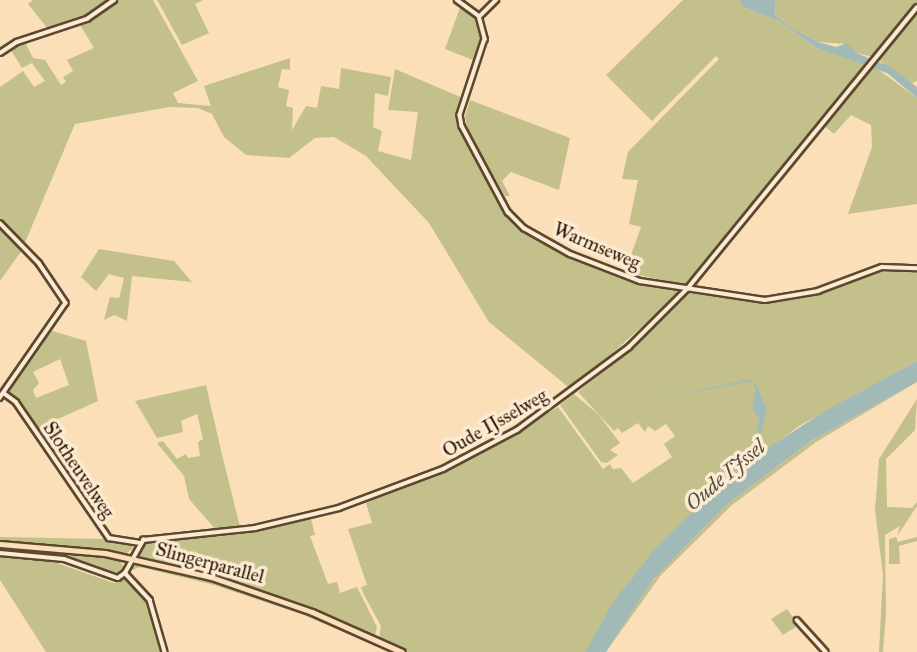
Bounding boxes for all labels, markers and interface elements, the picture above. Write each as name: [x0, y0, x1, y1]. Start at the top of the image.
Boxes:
street label: Warmseweg: [550, 218, 644, 274]
street label: Oude IJsselweg: [438, 384, 552, 462]
street label: Slotheuvelweg: [38, 417, 120, 523]
water label: Oude IJssel: [680, 434, 770, 516]
street label: Slingerparallel: [153, 538, 267, 588]

